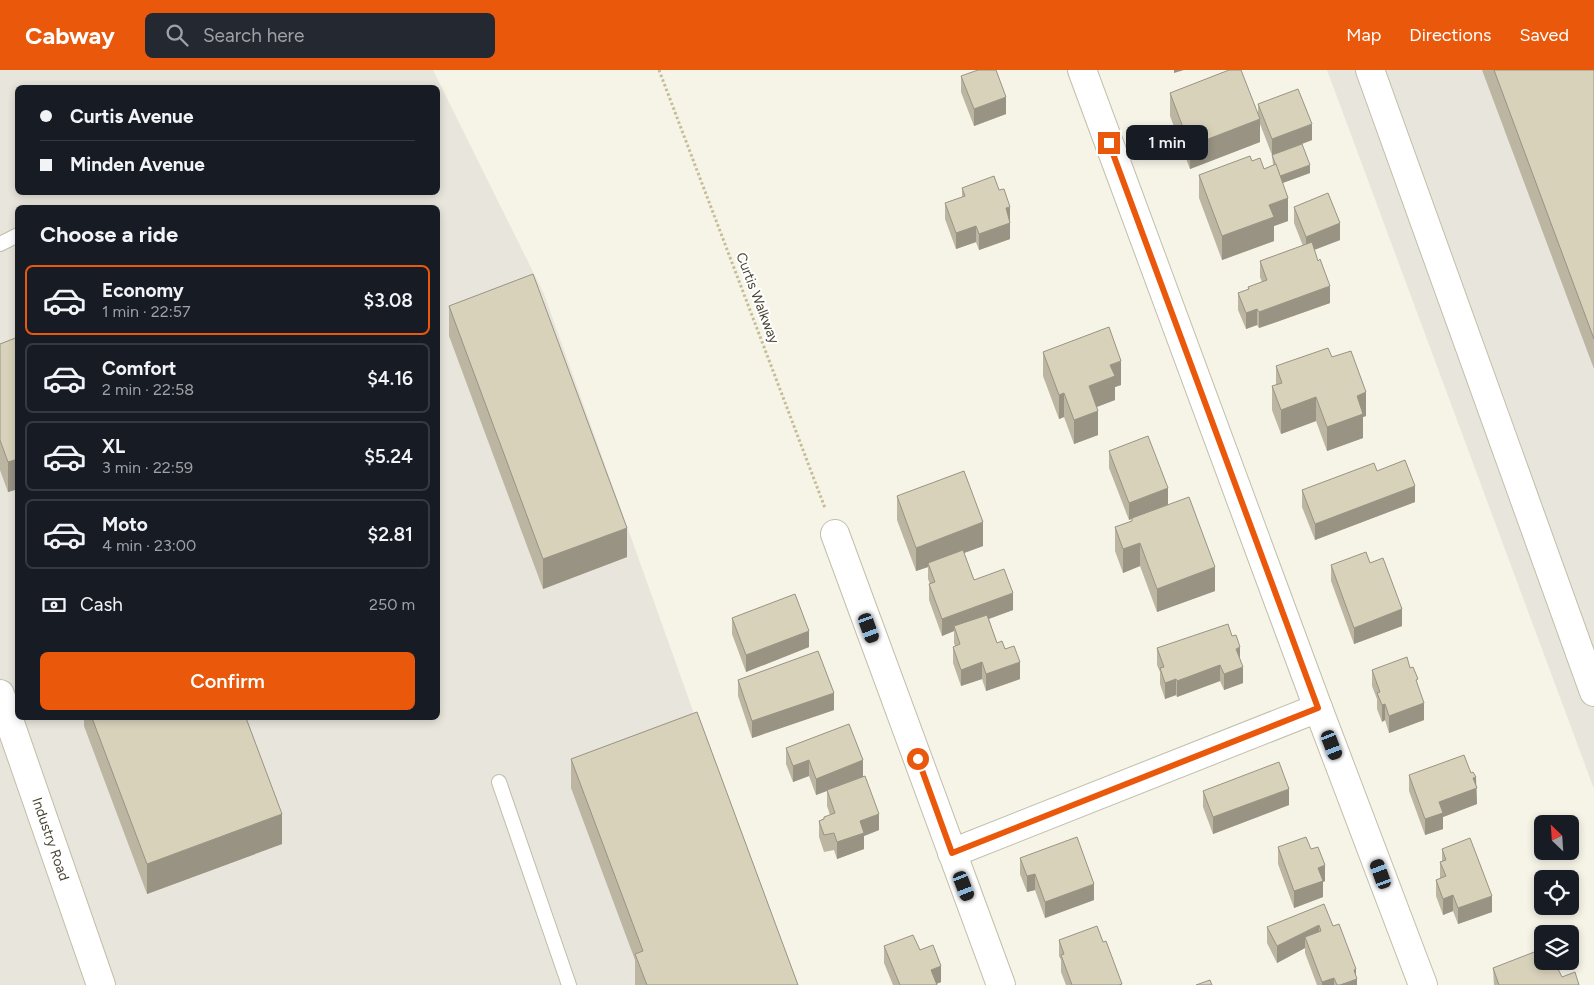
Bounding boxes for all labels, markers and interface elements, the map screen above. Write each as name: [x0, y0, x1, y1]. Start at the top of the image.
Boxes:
search box: [145, 13, 495, 58]
text: Cabway: [25, 21, 115, 50]
icon: search: [163, 21, 191, 49]
text: Search here: [203, 24, 304, 47]
text: Map: [1346, 24, 1381, 46]
text: Directions: [1409, 24, 1491, 46]
text: Saved: [1519, 24, 1569, 46]
text: Curtis Avenue: [70, 105, 193, 128]
callout: 1 min: [1126, 126, 1209, 160]
route end: [1098, 132, 1120, 154]
text: 1 min: [1148, 133, 1186, 152]
text: Minden Avenue: [70, 153, 205, 176]
text: Choose a ride: [40, 221, 178, 248]
street label: Curtis Walkway: [732, 250, 783, 347]
icon: car: [42, 278, 87, 323]
text: Economy: [102, 279, 184, 302]
text: $3.08: [364, 289, 413, 312]
text: 1 min · 22:57: [102, 302, 191, 321]
icon: car: [42, 356, 87, 401]
text: Comfort: [102, 357, 177, 380]
text: $4.16: [367, 367, 413, 390]
text: 2 min · 22:58: [102, 380, 194, 399]
icon: car: [42, 434, 87, 479]
text: XL: [102, 435, 125, 458]
text: $5.24: [364, 445, 413, 468]
text: 3 min · 22:59: [102, 458, 193, 477]
icon: car: [42, 512, 87, 557]
text: Moto: [102, 513, 148, 536]
text: $2.81: [368, 523, 413, 546]
text: 4 min · 23:00: [102, 536, 196, 555]
icon: cash: [40, 591, 68, 619]
text: Cash: [80, 593, 123, 616]
text: 250 m: [369, 595, 415, 614]
car: [856, 611, 881, 645]
button: Confirm: [40, 652, 415, 710]
car: [1319, 728, 1344, 762]
route start: [907, 748, 929, 770]
street label: Industry Road: [28, 795, 73, 883]
north arrow: [1534, 815, 1579, 860]
map controls: [1534, 815, 1579, 970]
car: [1368, 857, 1393, 891]
car: [951, 869, 976, 903]
button: locate: [1534, 870, 1579, 915]
button: layers: [1534, 925, 1579, 970]

